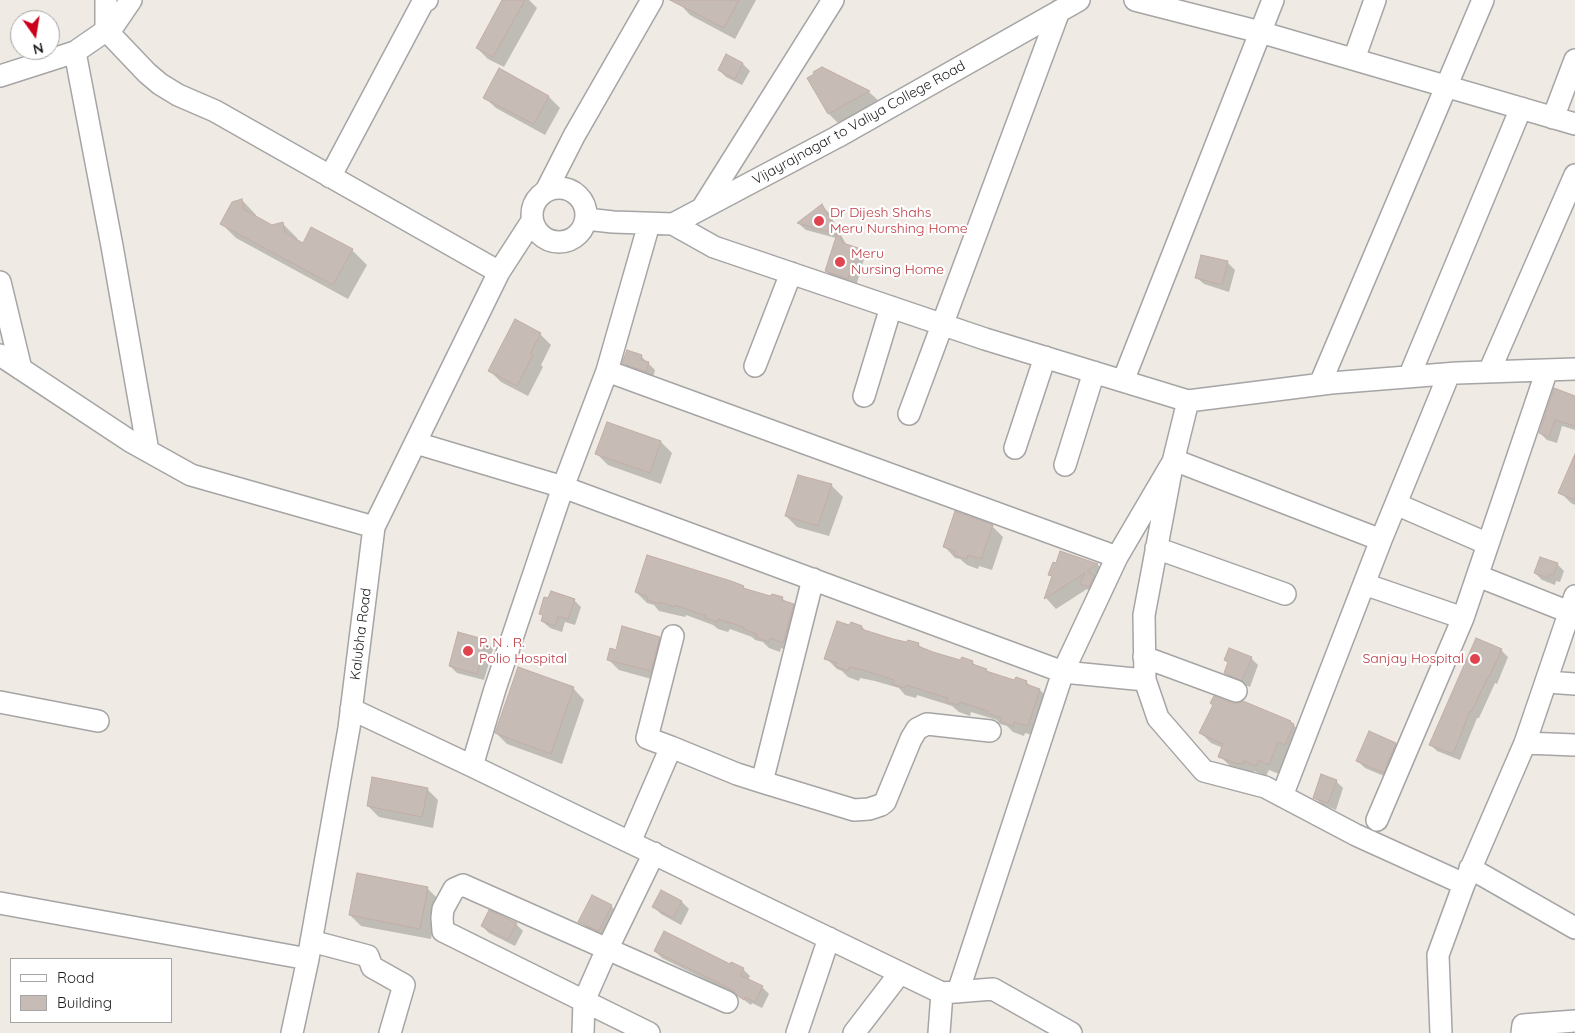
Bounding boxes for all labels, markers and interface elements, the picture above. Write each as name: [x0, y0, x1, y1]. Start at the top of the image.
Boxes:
north arrow: [10, 10, 60, 60]
text: N: [31, 39, 45, 59]
street label: Vijayrajnagar to Valiya College Road: [750, 57, 968, 189]
place label: Dr Dijesh Shahs Meru Nurshing Home: [830, 205, 968, 238]
marker: Dr Dijesh Shahs Meru Nurshing Home: [812, 214, 826, 228]
place label: Meru Nursing Home: [851, 246, 944, 278]
marker: Meru Nursing Home: [833, 255, 847, 269]
street label: Kalubha Road: [347, 587, 375, 681]
place label: P. N . R. Polio Hospital: [479, 635, 567, 668]
marker: P. N . R. Polio Hospital: [461, 644, 475, 658]
place label: Sanjay Hospital: [1362, 651, 1464, 667]
marker: Sanjay Hospital: [1468, 652, 1482, 666]
legend: [10, 958, 172, 1023]
text: Road: [57, 968, 94, 987]
text: Building: [57, 993, 112, 1012]

